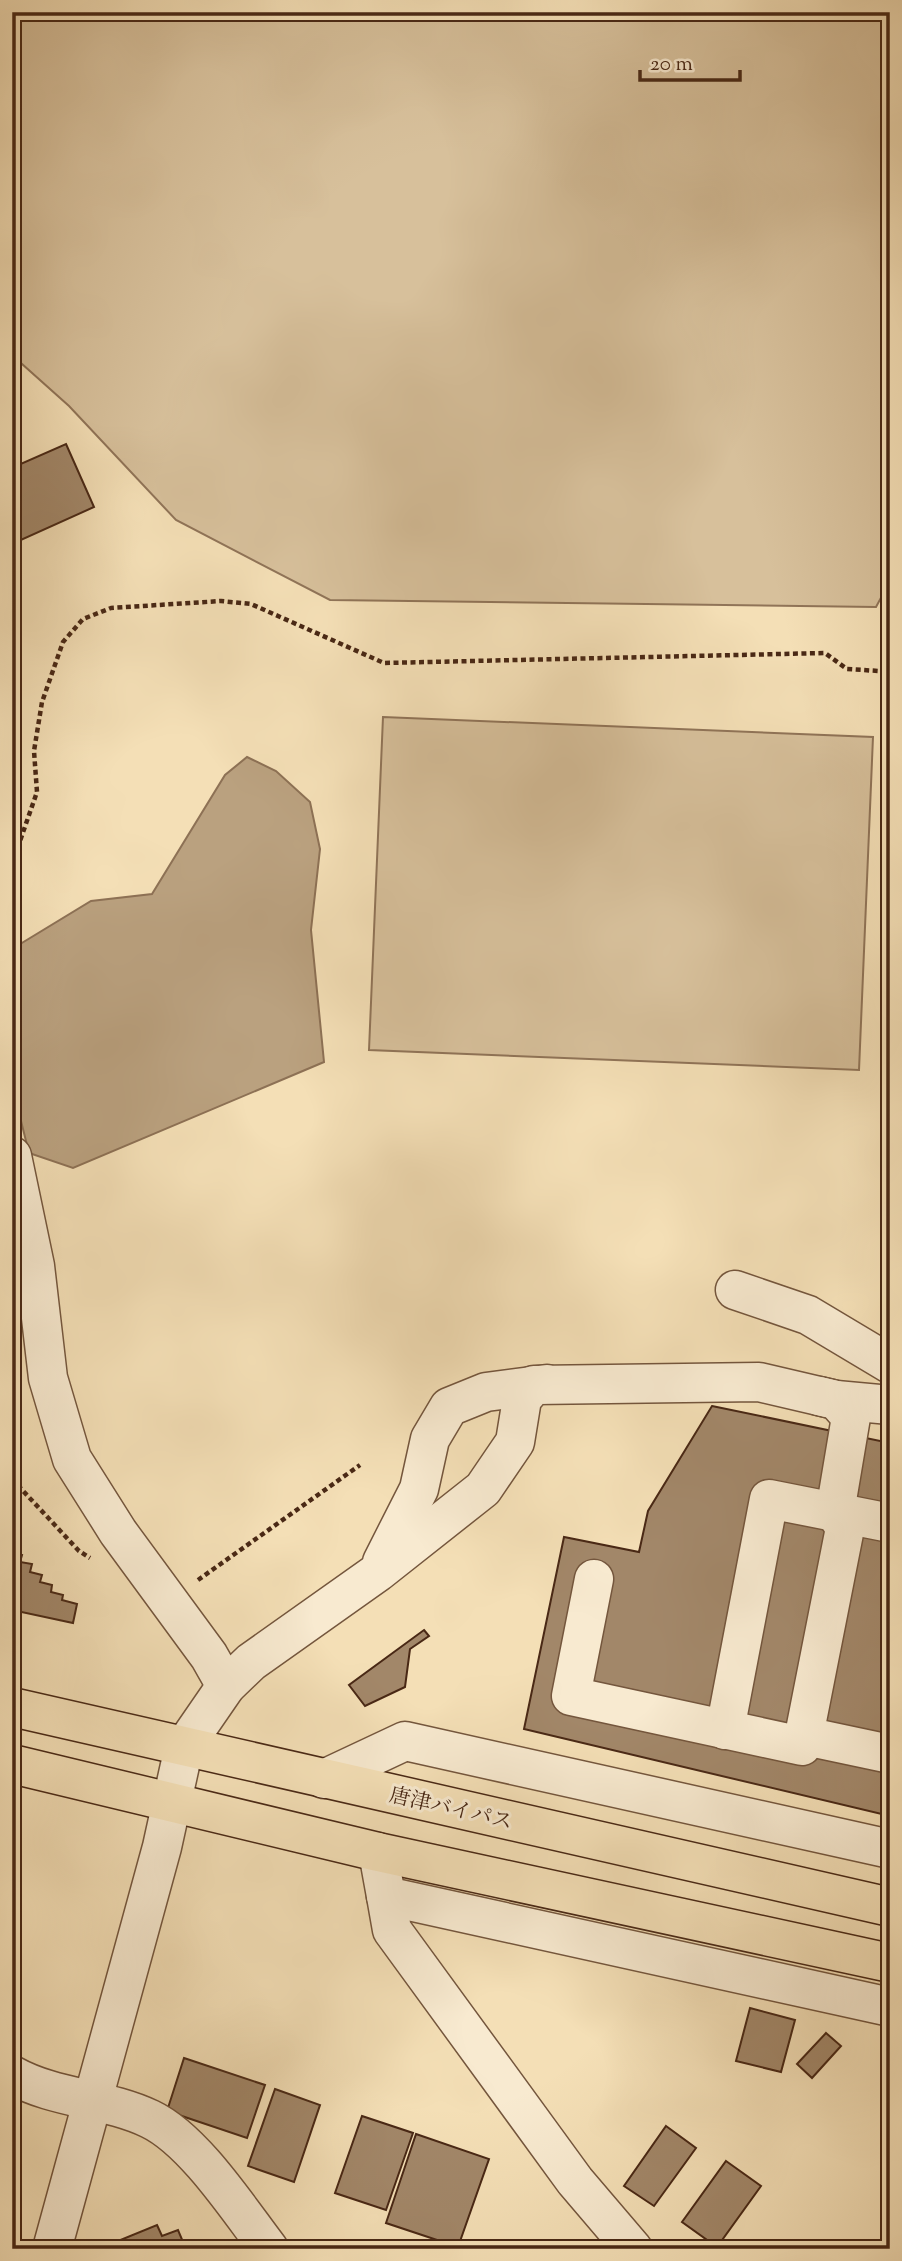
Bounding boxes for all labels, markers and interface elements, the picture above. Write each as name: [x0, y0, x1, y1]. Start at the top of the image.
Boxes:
scale bar: [640, 38, 739, 82]
text: 20 m: [650, 50, 693, 80]
street label: 唐津バイパス: [386, 1781, 515, 1839]

